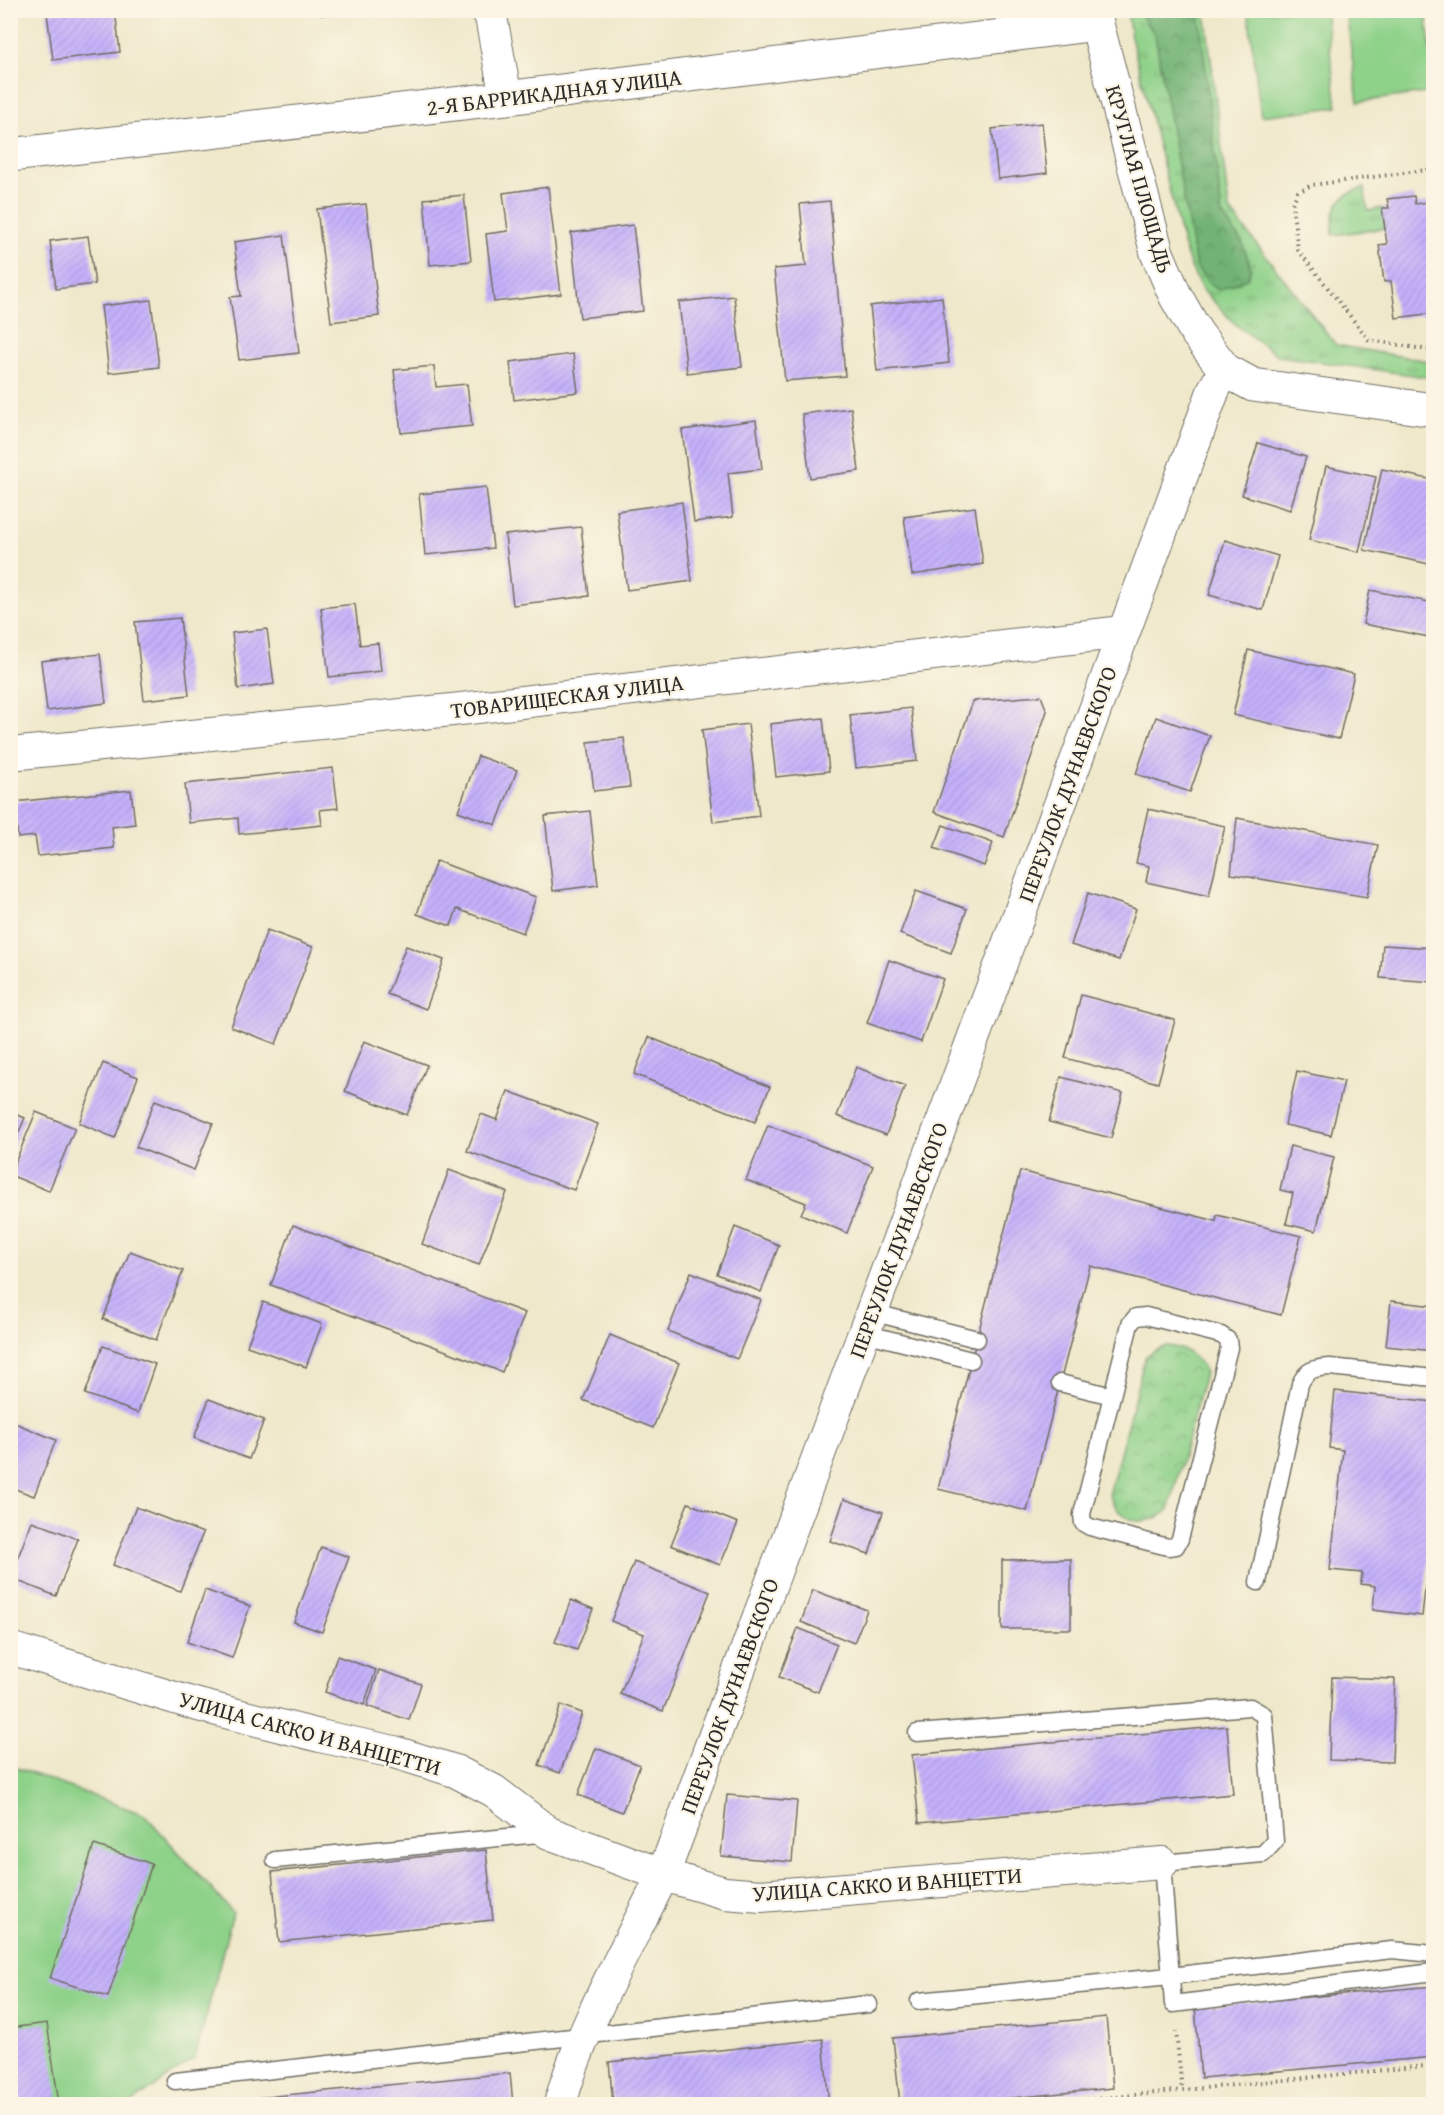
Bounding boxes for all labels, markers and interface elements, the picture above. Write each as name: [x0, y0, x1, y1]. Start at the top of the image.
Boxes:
street label: 2-Я БАРРИКАДНАЯ УЛИЦА: [425, 60, 684, 124]
street label: КРУГЛАЯ ПЛОЩАДЬ: [1098, 81, 1182, 277]
street label: ПЕРЕУЛОК ДУНАЕВСКОГО: [1009, 661, 1125, 907]
street label: ТОВАРИЩЕСКАЯ УЛИЦА: [449, 666, 686, 726]
street label: ПЕРЕУЛОК ДУНАЕВСКОГО: [840, 1117, 956, 1363]
street label: ПЕРЕУЛОК ДУНАЕВСКОГО: [671, 1573, 787, 1819]
street label: УЛИЦА САККО И ВАНЦЕТТИ: [175, 1683, 445, 1783]
street label: УЛИЦА САККО И ВАНЦЕТТИ: [751, 1859, 1023, 1909]

